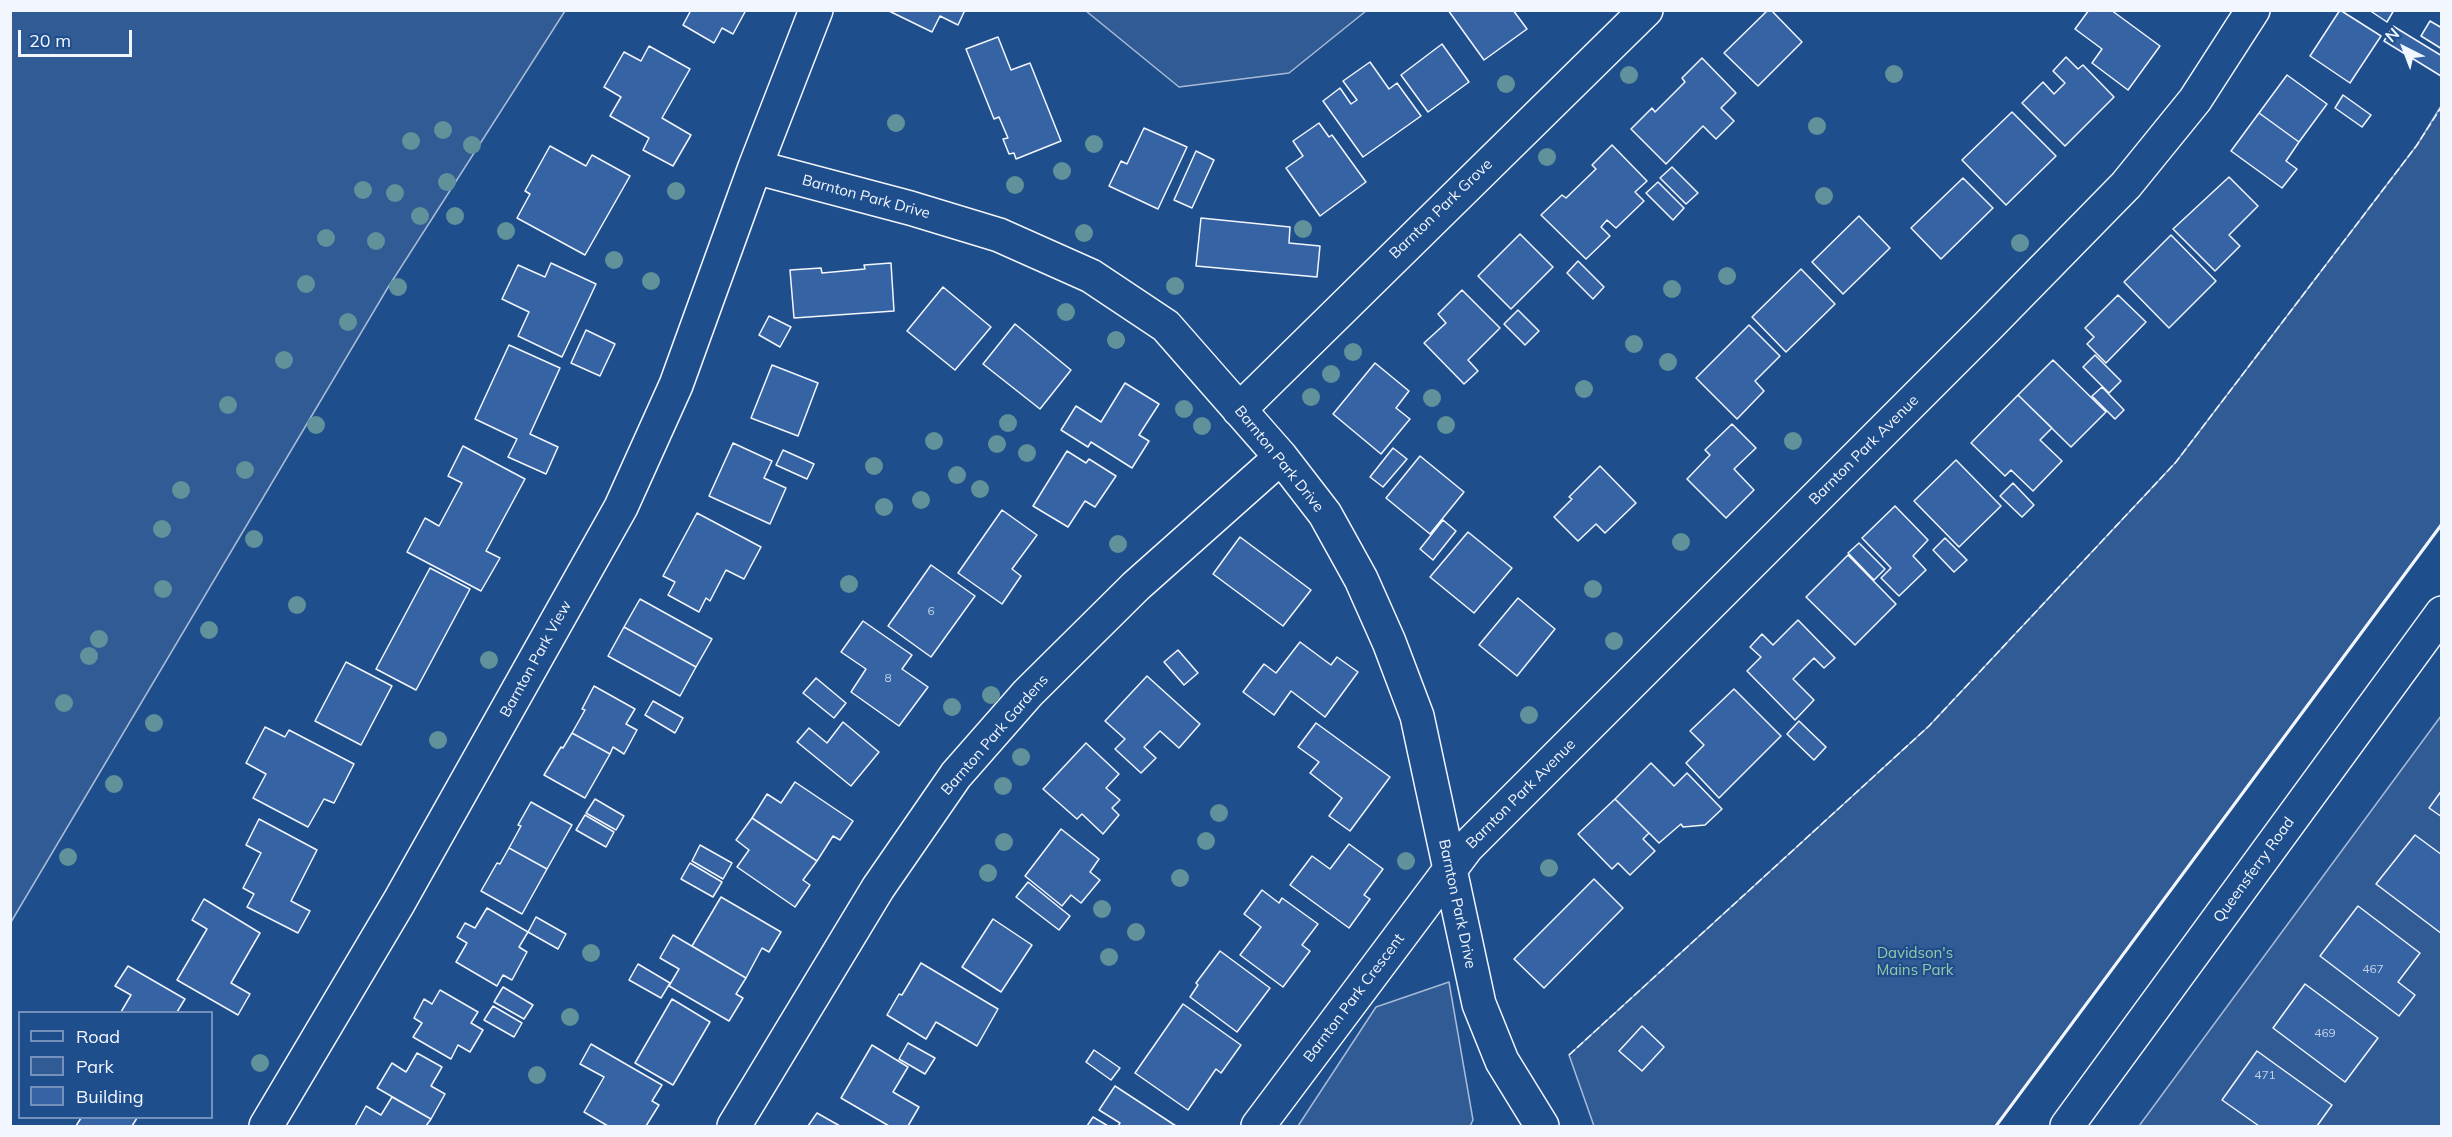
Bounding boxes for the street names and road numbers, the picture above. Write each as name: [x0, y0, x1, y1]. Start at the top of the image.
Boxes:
street label: Barnton Park Grove: [1386, 155, 1496, 263]
street label: Barnton Park Drive: [800, 171, 932, 223]
street label: Barnton Park Avenue: [1805, 391, 1923, 509]
street label: Barnton Park Drive: [1231, 402, 1327, 516]
street label: Barnton Park View: [496, 598, 576, 720]
street label: Barnton Park Gardens: [938, 671, 1052, 799]
street label: Barnton Park Avenue: [1462, 735, 1580, 853]
street label: Queensferry Road: [2210, 814, 2298, 926]
street label: Barnton Park Drive: [1435, 838, 1479, 970]
street label: Barnton Park Crescent: [1300, 930, 1408, 1066]

